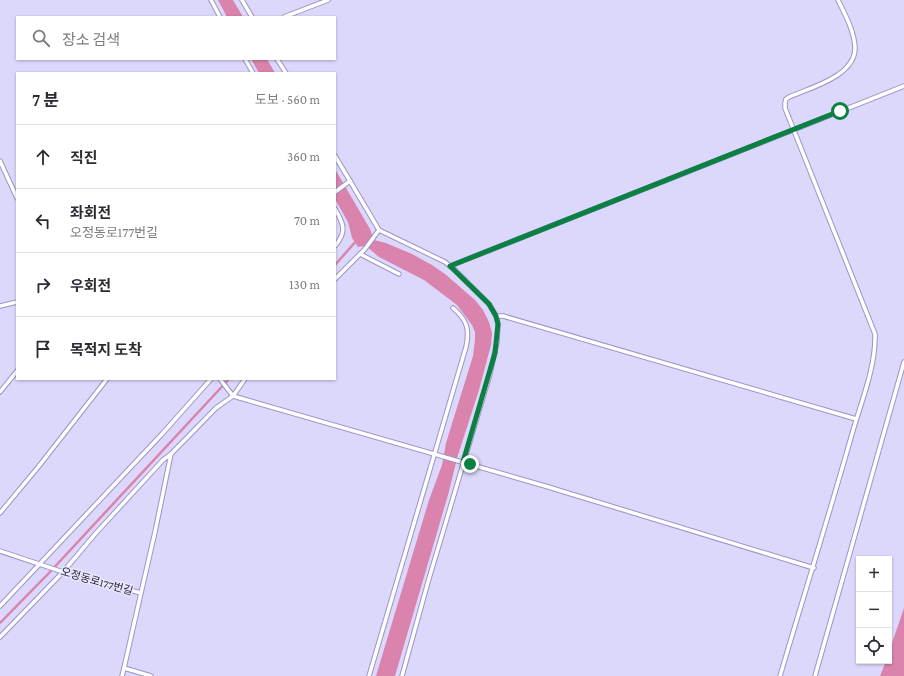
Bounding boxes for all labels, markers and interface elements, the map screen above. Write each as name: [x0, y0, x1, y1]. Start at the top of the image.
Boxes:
search box: [16, 16, 336, 60]
icon: search: [30, 27, 52, 49]
text: 장소 검색: [62, 32, 120, 48]
text: 7 분: [32, 91, 59, 110]
text: 도보 · 560 m: [255, 92, 320, 107]
route start: [831, 102, 849, 120]
icon: ahead: [32, 146, 54, 168]
text: 360 m: [287, 149, 320, 164]
text: 직진: [70, 150, 98, 166]
text: 좌회전: [70, 205, 111, 221]
icon: left: [32, 210, 54, 232]
text: 70 m: [294, 213, 320, 228]
text: 오정동로177번길: [70, 225, 158, 240]
icon: right: [32, 274, 54, 296]
text: 130 m: [289, 277, 320, 292]
text: 우회전: [70, 278, 111, 294]
icon: arrive: [32, 338, 54, 360]
text: 목적지 도착: [70, 342, 142, 358]
route end: [461, 455, 479, 473]
map controls: [856, 556, 892, 664]
button: +: [856, 556, 892, 592]
street label: 오정동로177번길: [60, 565, 134, 597]
button: −: [856, 592, 892, 628]
button: locate: [856, 628, 892, 664]

